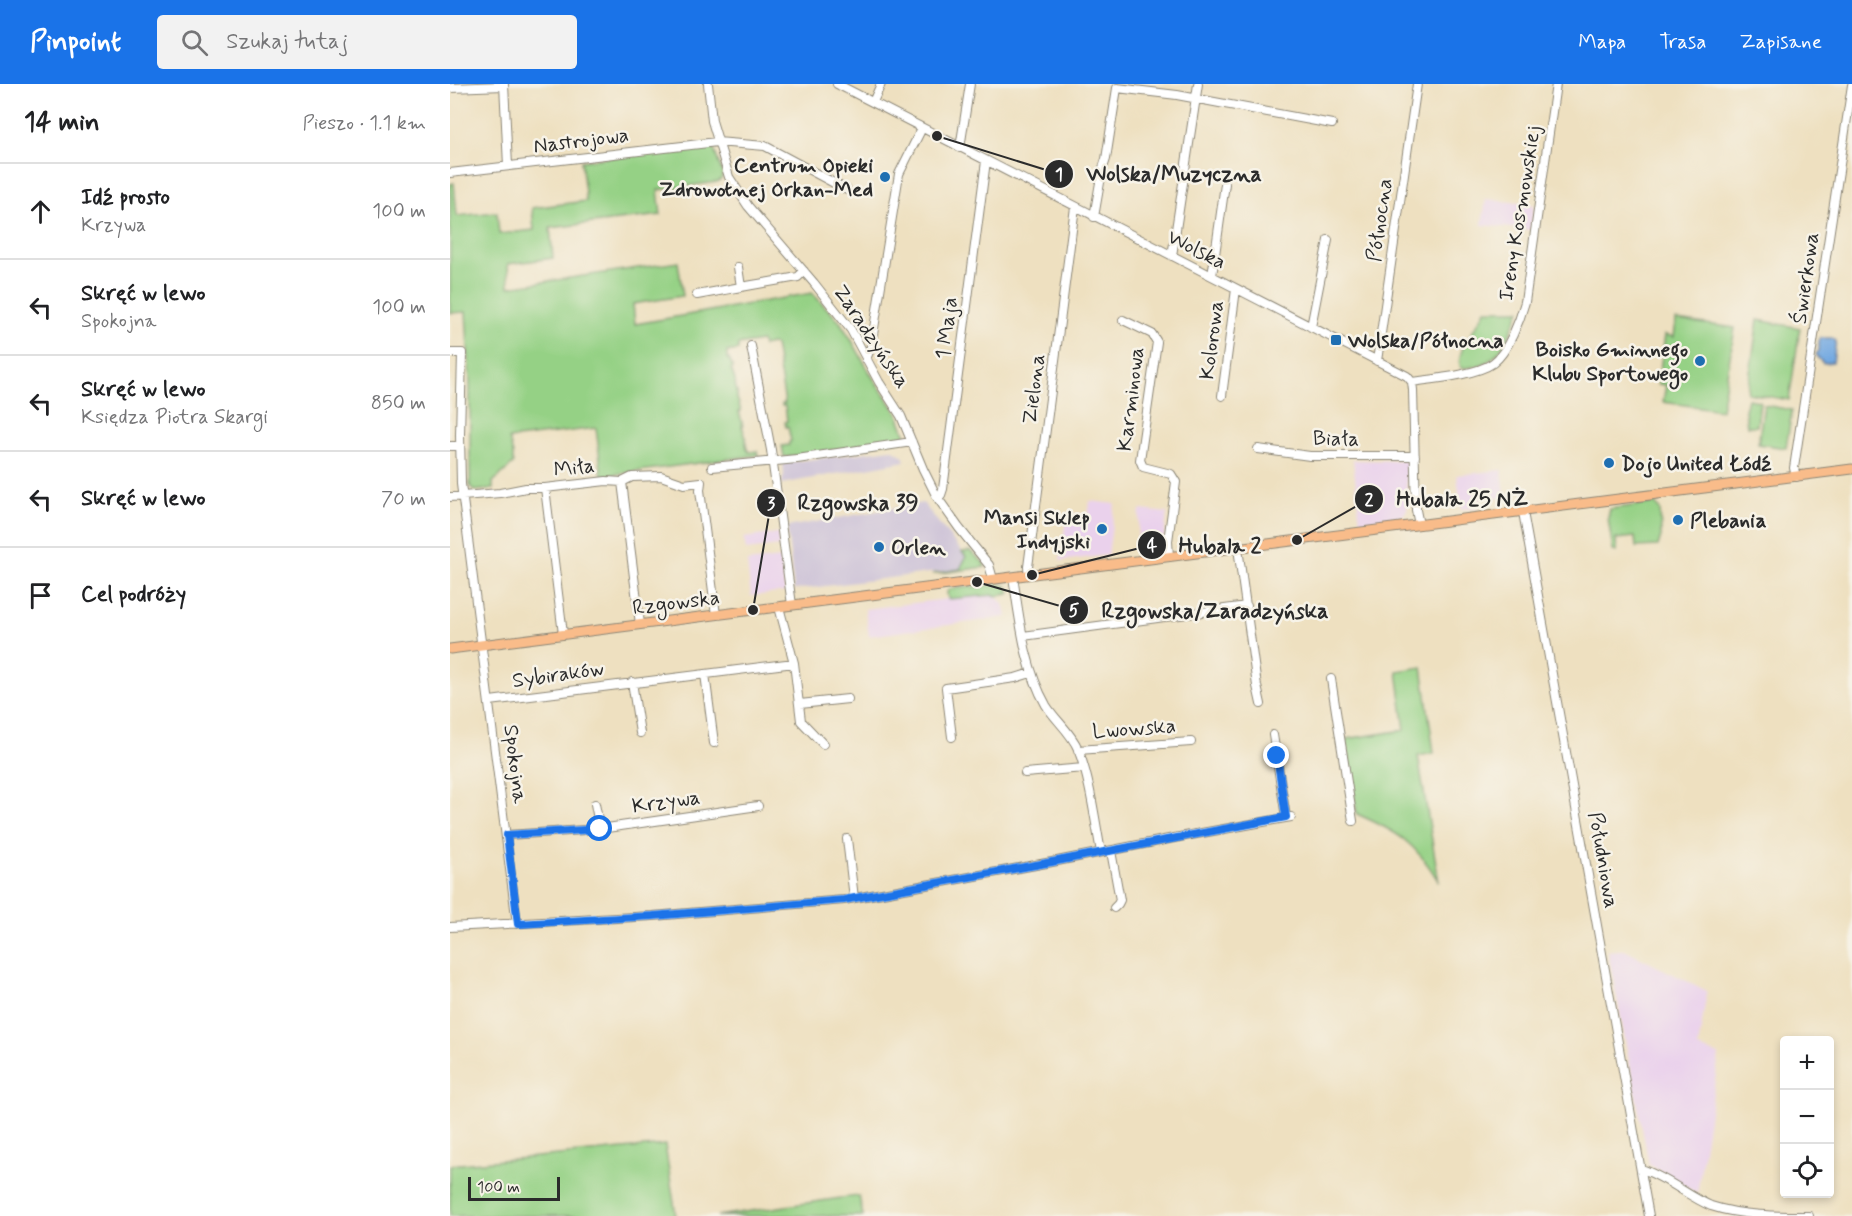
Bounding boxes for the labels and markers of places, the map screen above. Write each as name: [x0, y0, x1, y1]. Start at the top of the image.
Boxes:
place label: Centrum Opieki Zdrowotnej Orkan-Med: [659, 152, 873, 204]
callout: Wolska/Muzyczna: [1044, 154, 1274, 194]
marker: Centrum Opieki Zdrowotnej Orkan-Med: [878, 170, 892, 184]
place label: Wolska/Północna: [1347, 327, 1503, 355]
marker: Wolska/Północna: [1329, 333, 1343, 347]
place label: Boisko Gminnego Klubu Sportowego: [1532, 336, 1688, 390]
marker: Boisko Gminnego Klubu Sportowego: [1693, 354, 1707, 368]
place label: Dojo United Łódź: [1621, 450, 1772, 478]
marker: Dojo United Łódź: [1602, 456, 1616, 470]
callout: Hubala 25 NŻ: [1354, 479, 1540, 519]
callout: Rzgowska 39: [756, 483, 931, 523]
place label: Mansi Sklep Indyjski: [984, 504, 1090, 556]
place label: Plebania: [1690, 507, 1767, 535]
marker: Plebania: [1671, 513, 1685, 527]
marker: Mansi Sklep Indyjski: [1095, 522, 1109, 536]
callout: Hubala 2: [1137, 525, 1273, 565]
place label: Orlen: [891, 534, 946, 562]
marker: Orlen: [872, 540, 886, 554]
callout: Rzgowska/Zaradzyńska: [1059, 590, 1340, 630]

